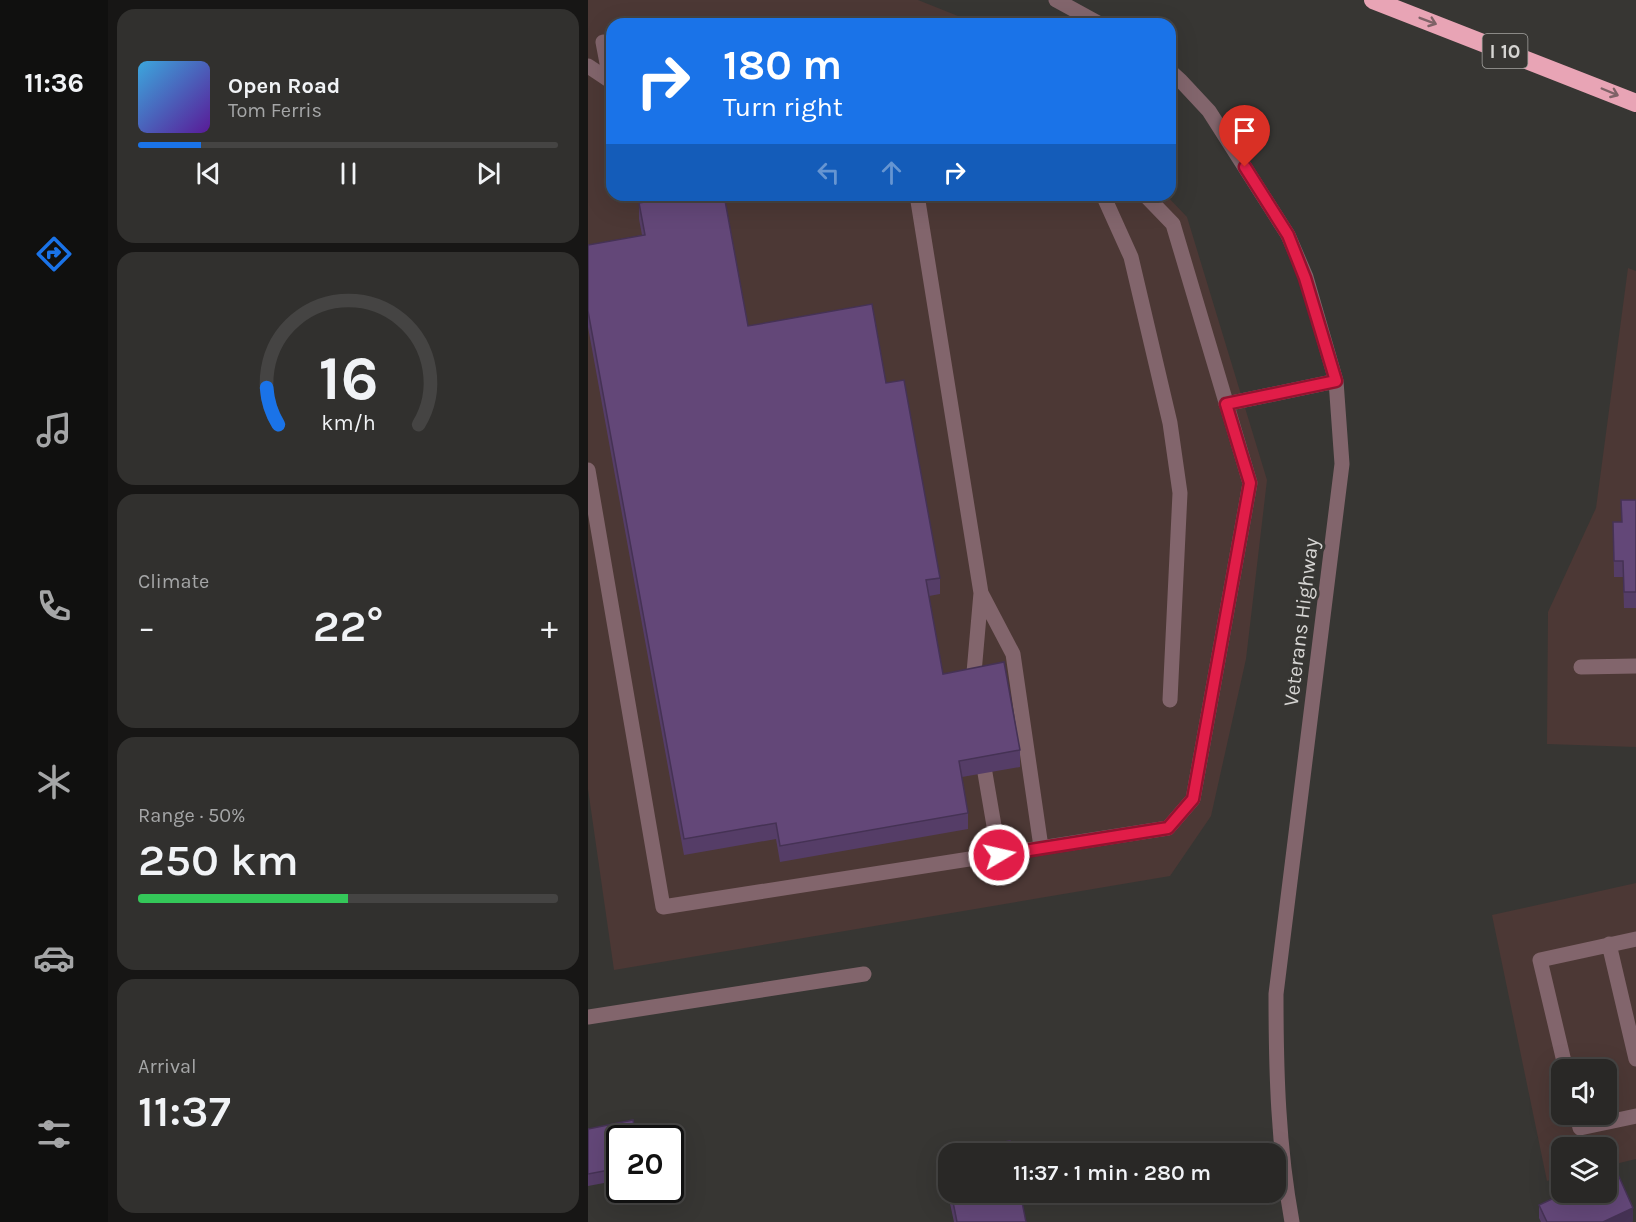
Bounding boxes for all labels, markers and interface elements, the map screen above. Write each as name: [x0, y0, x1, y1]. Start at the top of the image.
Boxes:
one-way arrow: [1418, 16, 1437, 27]
road number: I 10: [1482, 34, 1528, 68]
text: 180 m: [723, 40, 842, 90]
icon: right: [624, 42, 702, 120]
text: 11:36: [24, 67, 84, 99]
text: Open Road: [228, 73, 340, 99]
one-way arrow: [1600, 87, 1618, 98]
text: Turn right: [723, 91, 843, 123]
text: Tom Ferris: [228, 99, 322, 122]
pin: [1219, 105, 1270, 167]
icon: arrive: [1228, 114, 1261, 147]
icon: left: [812, 156, 845, 189]
icon: ahead: [875, 156, 908, 189]
icon: right: [938, 156, 971, 189]
icon: previous: [192, 157, 225, 190]
icon: pause: [332, 157, 365, 190]
icon: next: [472, 157, 505, 190]
icon: directions: [33, 233, 75, 275]
text: 16: [318, 343, 378, 416]
icon: music: [33, 409, 75, 451]
text: km/h: [321, 411, 375, 436]
street label: Veterans Highway: [1279, 536, 1323, 708]
text: Climate: [138, 570, 209, 593]
icon: phone: [33, 585, 75, 627]
text: 22°: [313, 600, 383, 652]
text: −: [138, 608, 155, 646]
text: +: [541, 608, 558, 646]
icon: climate: [33, 761, 75, 803]
text: Range · 50%: [138, 804, 246, 827]
position arrow: [967, 823, 1031, 887]
text: 250 km: [138, 834, 299, 886]
icon: car: [33, 937, 75, 979]
text: Arrival: [138, 1055, 197, 1078]
map controls: [1551, 1059, 1617, 1203]
button: sound: [1551, 1059, 1617, 1125]
text: 11:37: [138, 1085, 231, 1137]
icon: filters: [33, 1113, 75, 1155]
speed limit sign: 20: [606, 1125, 684, 1203]
button: layers: [1551, 1137, 1617, 1203]
text: 11:37 · 1 min · 280 m: [1013, 1160, 1211, 1186]

